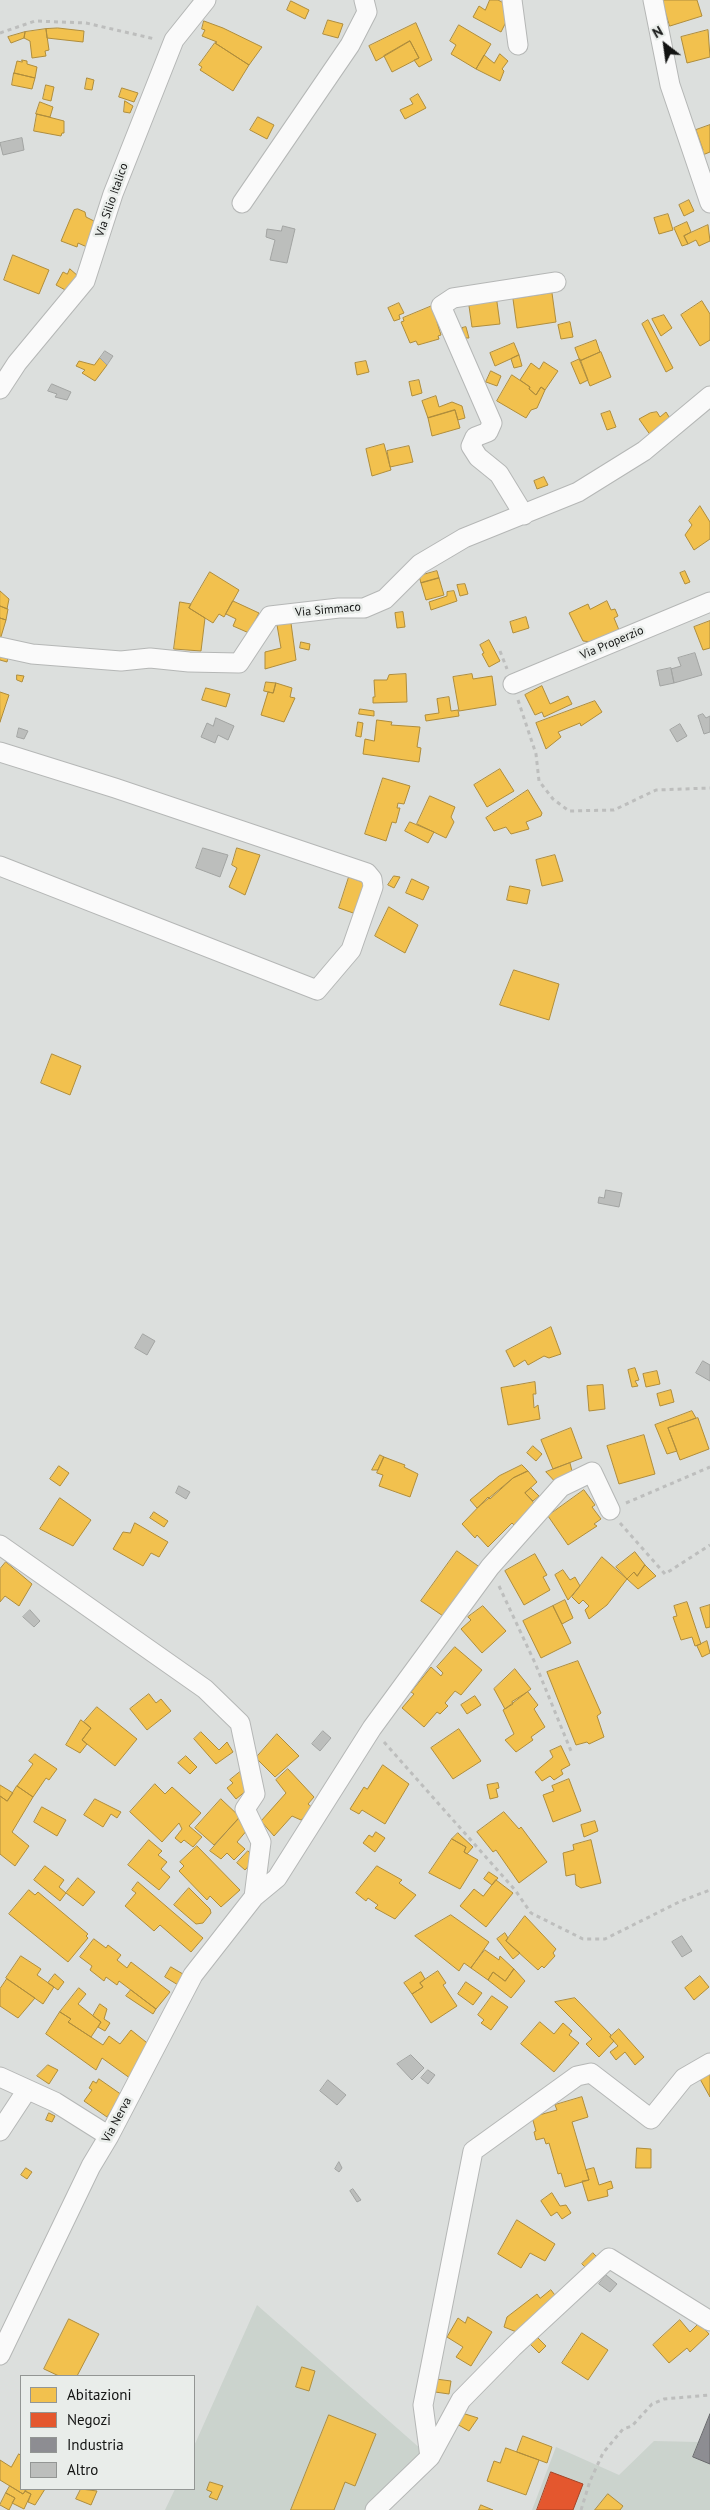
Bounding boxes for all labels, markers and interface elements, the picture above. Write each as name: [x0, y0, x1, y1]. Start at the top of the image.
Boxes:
north arrow: [640, 20, 690, 70]
text: N: [649, 22, 666, 42]
street label: Via Silio Italico: [93, 161, 131, 239]
street label: Via Simmaco: [295, 600, 361, 620]
street label: Via Properzio: [578, 623, 646, 663]
street label: Via Nerva: [99, 2095, 135, 2145]
legend: [20, 2375, 195, 2490]
text: Abitazioni: [67, 2385, 131, 2404]
text: Negozi: [67, 2410, 111, 2429]
text: Industria: [67, 2435, 124, 2454]
text: Altro: [67, 2460, 98, 2479]

